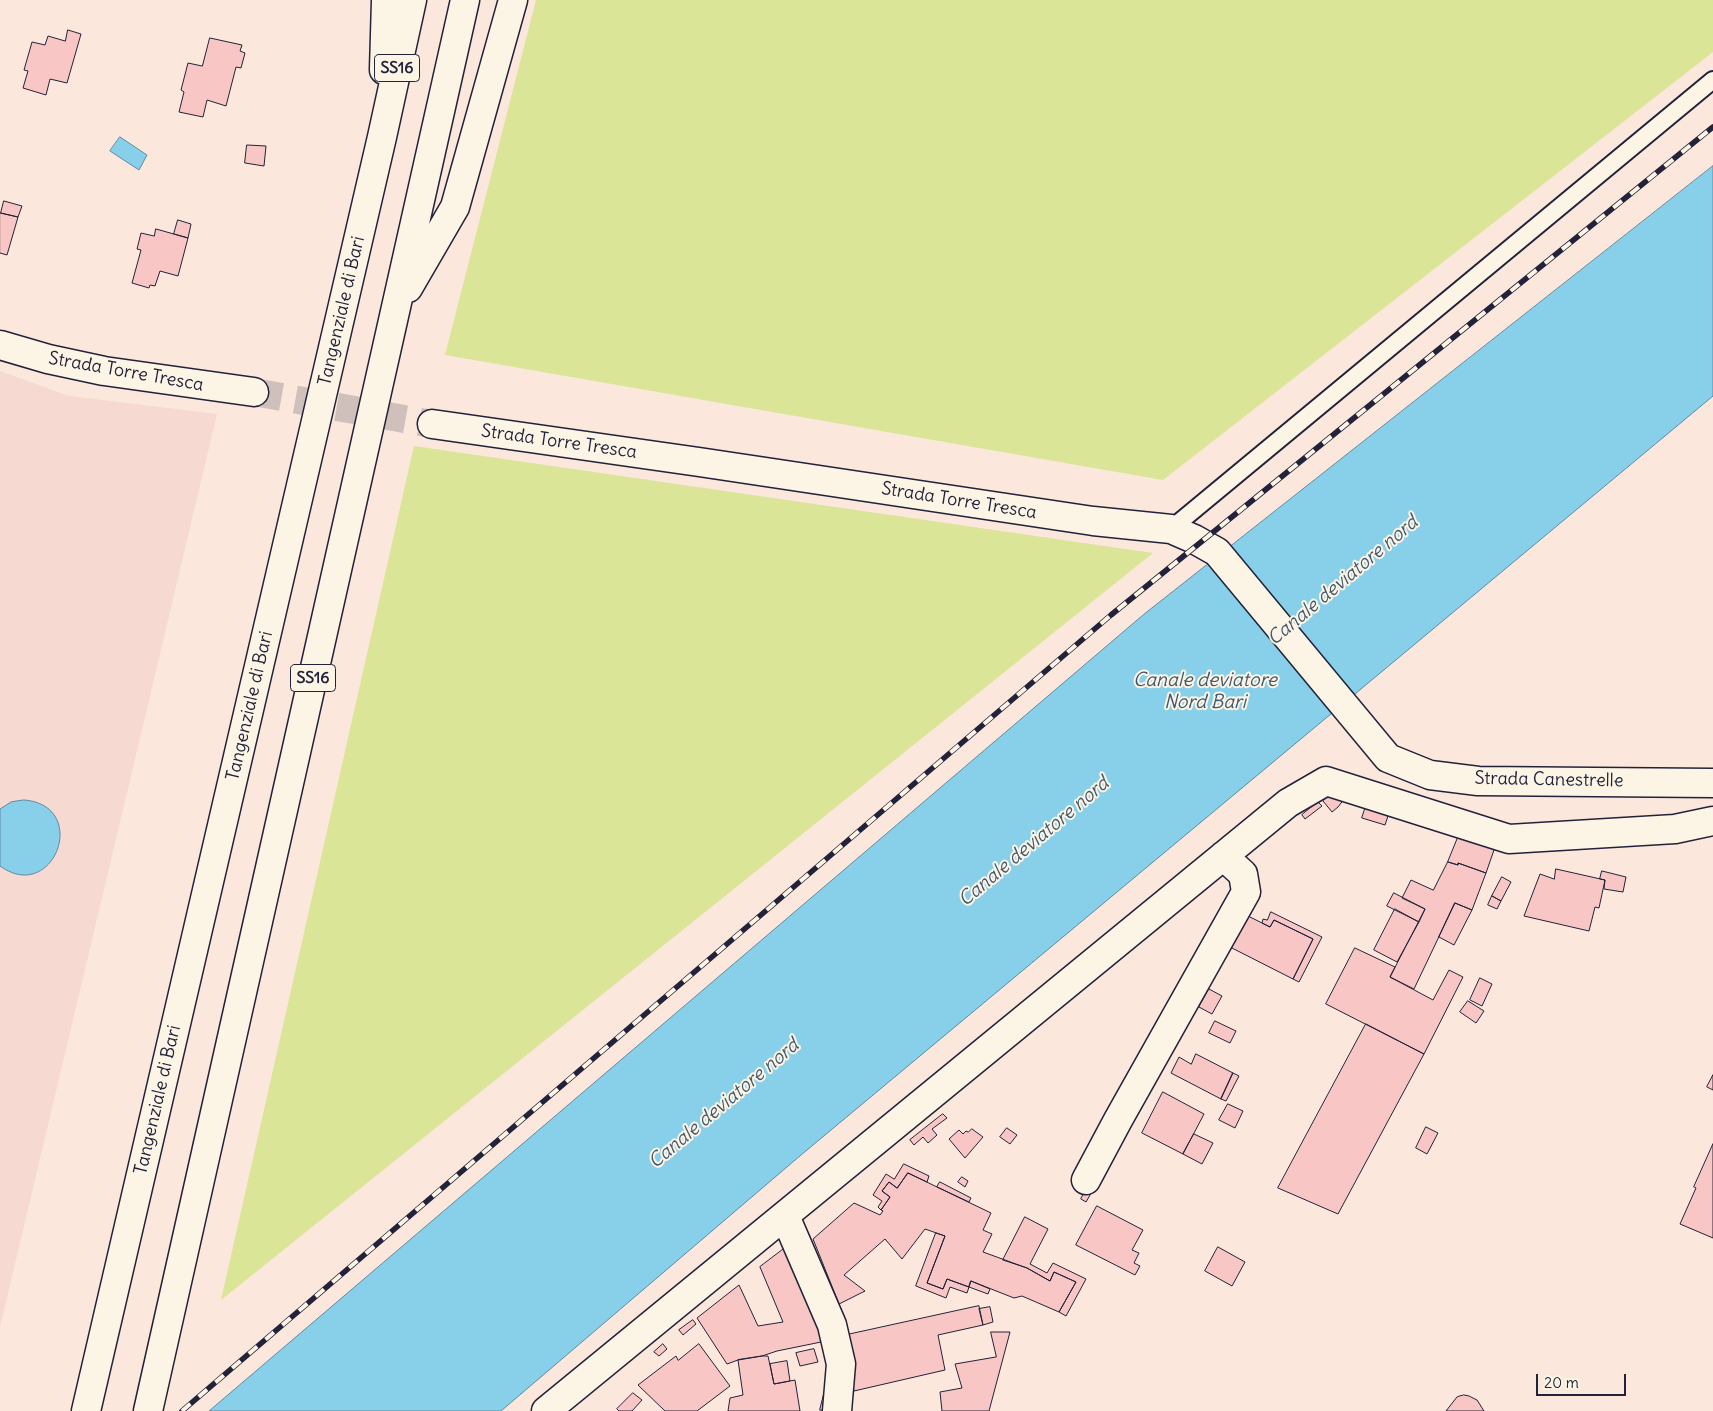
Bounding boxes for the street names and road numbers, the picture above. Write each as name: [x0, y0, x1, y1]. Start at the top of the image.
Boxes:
road number: SS16: [374, 54, 420, 82]
street label: Tangenziale di Bari: [314, 234, 370, 388]
street label: Strada Torre Tresca: [47, 348, 205, 396]
street label: Strada Torre Tresca: [480, 420, 638, 464]
street label: Strada Torre Tresca: [880, 478, 1038, 524]
street label: Tangenziale di Bari: [222, 629, 278, 783]
road number: SS16: [290, 664, 336, 691]
street label: Strada Canestrelle: [1474, 768, 1624, 792]
street label: Tangenziale di Bari: [130, 1023, 186, 1177]

